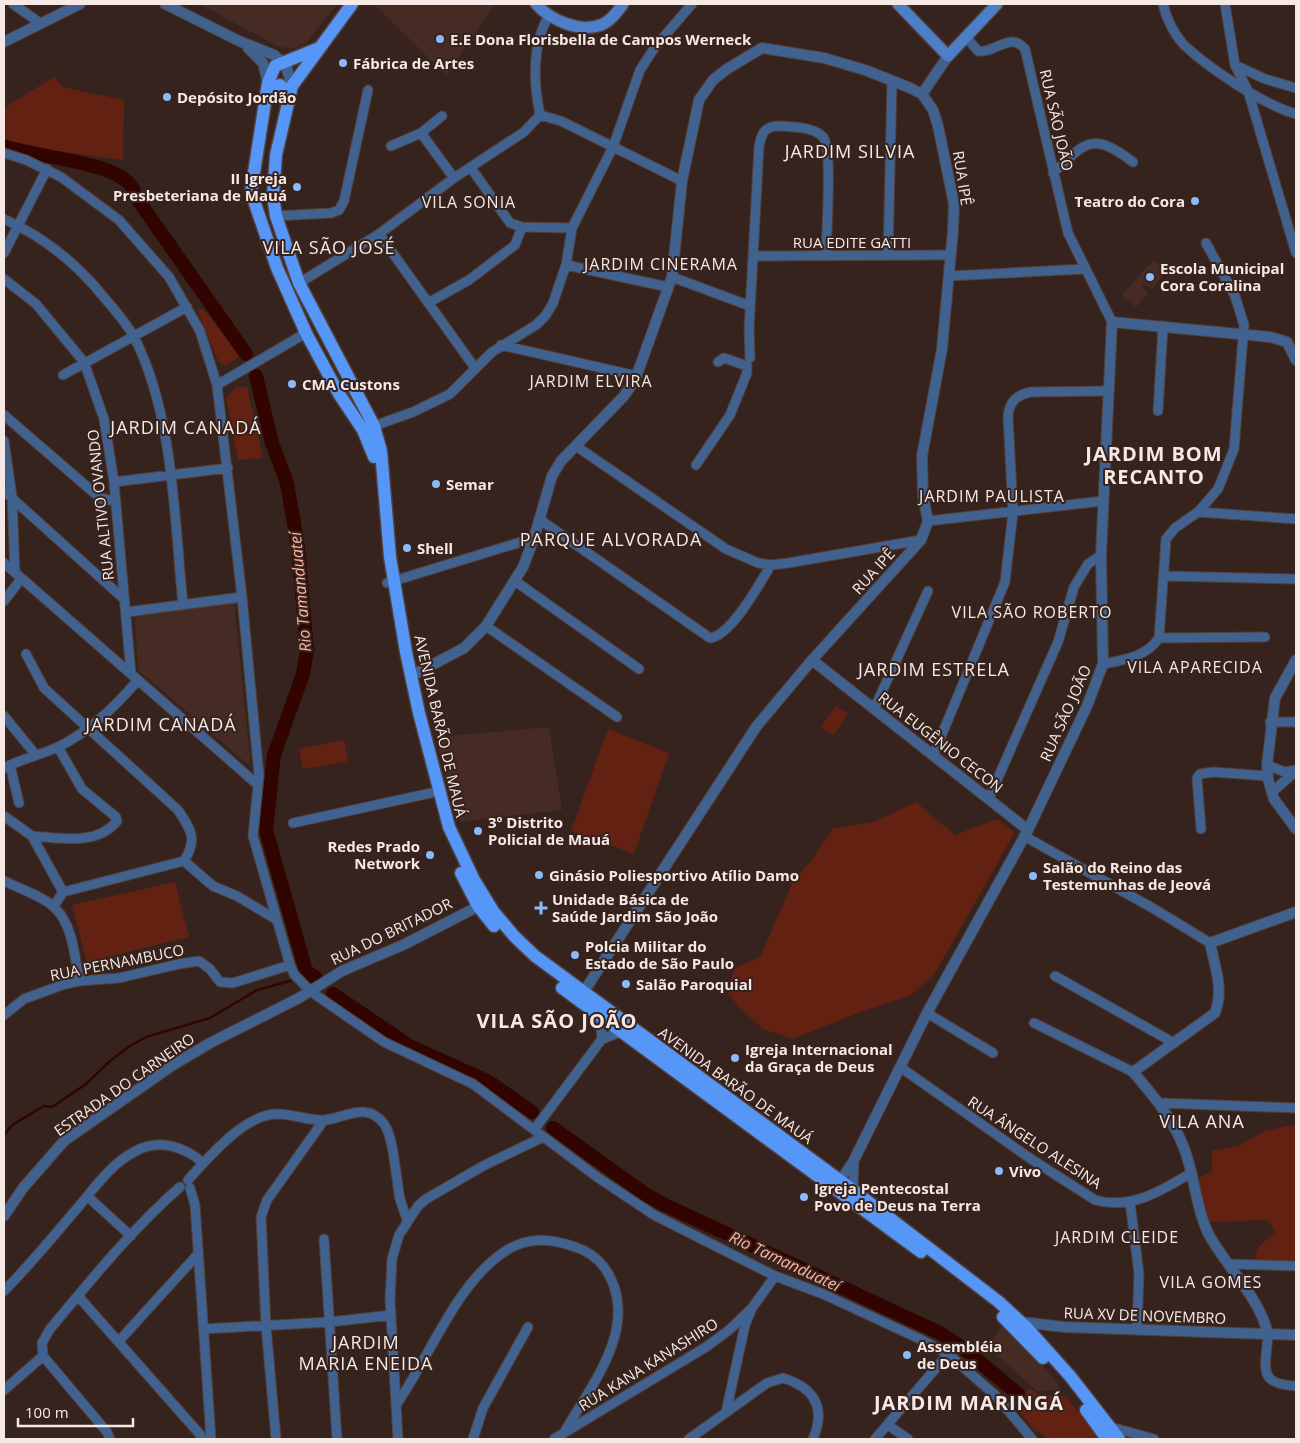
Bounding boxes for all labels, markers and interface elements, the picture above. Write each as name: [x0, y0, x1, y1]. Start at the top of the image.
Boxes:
place label: E.E Dona Florisbella de Campos Werneck: [450, 29, 752, 49]
marker: E.E Dona Florisbella de Campos Werneck: [434, 33, 446, 45]
place label: Fábrica de Artes: [353, 53, 474, 73]
marker: Fábrica de Artes: [337, 57, 349, 69]
street label: RUA SÃO JOÃO: [1036, 67, 1078, 173]
place label: Depósito Jordão: [177, 87, 296, 107]
marker: Depósito Jordão: [161, 91, 173, 103]
district label: JARDIM SILVIA: [783, 139, 915, 163]
street label: RUA IPÊ: [949, 149, 977, 207]
place label: II Igreja Presbeteriana de Mauá: [113, 168, 287, 205]
marker: II Igreja Presbeteriana de Mauá: [291, 181, 303, 193]
district label: VILA SONIA: [422, 191, 516, 213]
place label: Teatro do Cora: [1074, 191, 1185, 211]
marker: Teatro do Cora: [1189, 195, 1201, 207]
street label: RUA EDITE GATTI: [793, 232, 911, 252]
district label: VILA SÃO JOSÉ: [263, 235, 395, 259]
district label: JARDIM CINERAMA: [582, 253, 738, 275]
place label: Escola Municipal Cora Coralina: [1160, 258, 1284, 295]
marker: Escola Municipal Cora Coralina: [1144, 271, 1156, 283]
district label: JARDIM ELVIRA: [527, 370, 653, 392]
place label: CMA Custons: [302, 374, 400, 394]
marker: CMA Custons: [286, 378, 298, 390]
district label: JARDIM CANADÁ: [108, 415, 262, 439]
street label: RUA ALTIVO OVANDO: [82, 428, 118, 582]
district label: JARDIM BOM RECANTO: [1083, 440, 1223, 490]
place label: Semar: [446, 474, 494, 494]
marker: Semar: [430, 478, 442, 490]
district label: JARDIM PAULISTA: [917, 485, 1065, 507]
district label: PARQUE ALVORADA: [520, 527, 702, 551]
water label: Rio Tamanduateí: [284, 529, 316, 653]
place label: Shell: [417, 538, 453, 558]
marker: Shell: [401, 542, 413, 554]
street label: RUA IPÊ: [847, 544, 899, 598]
district label: VILA SÃO ROBERTO: [952, 601, 1112, 623]
street label: AVENIDA BARÃO DE MAUÁ: [410, 633, 472, 820]
district label: VILA APARECIDA: [1127, 656, 1263, 678]
district label: JARDIM ESTRELA: [856, 657, 1010, 681]
street label: RUA SÃO JOÃO: [1035, 662, 1095, 764]
street label: RUA EUGÊNIO CECON: [874, 687, 1008, 797]
district label: JARDIM CANADÁ: [83, 712, 237, 736]
place label: 3º Distrito Policial de Mauá: [488, 812, 610, 849]
marker: 3º Distrito Policial de Mauá: [472, 825, 484, 837]
place label: Redes Prado Network: [327, 836, 421, 873]
marker: Redes Prado Network: [424, 849, 436, 861]
place label: Salão do Reino das Testemunhas de Jeová: [1043, 857, 1211, 894]
place label: Ginásio Poliesportivo Atílio Damo: [549, 865, 799, 885]
marker: Ginásio Poliesportivo Atílio Damo: [533, 869, 545, 881]
marker: Salão do Reino das Testemunhas de Jeová: [1027, 870, 1039, 882]
place label: Unidade Básica de Saúde Jardim São João: [552, 889, 718, 926]
street label: RUA DO BRITADOR: [327, 893, 456, 969]
marker: Unidade Básica de Saúde Jardim São João: [534, 901, 548, 915]
place label: Polcia Militar do Estado de São Paulo: [585, 936, 734, 973]
street label: RUA PERNAMBUCO: [48, 939, 186, 985]
marker: Polcia Militar do Estado de São Paulo: [569, 949, 581, 961]
place label: Salão Paroquial: [636, 974, 752, 994]
marker: Salão Paroquial: [620, 978, 632, 990]
district label: VILA SÃO JOÃO: [476, 1007, 638, 1034]
street label: AVENIDA BARÃO DE MAUÁ: [655, 1022, 818, 1148]
street label: ESTRADA DO CARNEIRO: [50, 1028, 198, 1140]
place label: Igreja Internacional da Graça de Deus: [745, 1039, 893, 1076]
marker: Igreja Internacional da Graça de Deus: [729, 1052, 741, 1064]
street label: RUA ÂNGELO ALESINA: [964, 1091, 1106, 1193]
district label: VILA ANA: [1159, 1109, 1245, 1133]
place label: Vivo: [1009, 1161, 1041, 1181]
marker: Vivo: [993, 1165, 1005, 1177]
place label: Igreja Pentecostal Povo de Deus na Terra: [814, 1178, 981, 1215]
marker: Igreja Pentecostal Povo de Deus na Terra: [798, 1191, 810, 1203]
water label: Rio Tamanduateí: [726, 1226, 846, 1297]
district label: JARDIM CLEIDE: [1053, 1226, 1179, 1248]
district label: VILA GOMES: [1160, 1271, 1262, 1293]
street label: RUA XV DE NOVEMBRO: [1063, 1302, 1227, 1328]
street label: RUA KANA KANASHIRO: [575, 1313, 721, 1415]
district label: JARDIM MARIA ENEIDA: [299, 1330, 433, 1375]
place label: Assembléia de Deus: [917, 1336, 1002, 1373]
marker: Assembléia de Deus: [901, 1349, 913, 1361]
district label: JARDIM MARINGÁ: [872, 1389, 1064, 1416]
scale bar: [18, 1396, 132, 1428]
text: 100 m: [25, 1402, 69, 1422]

